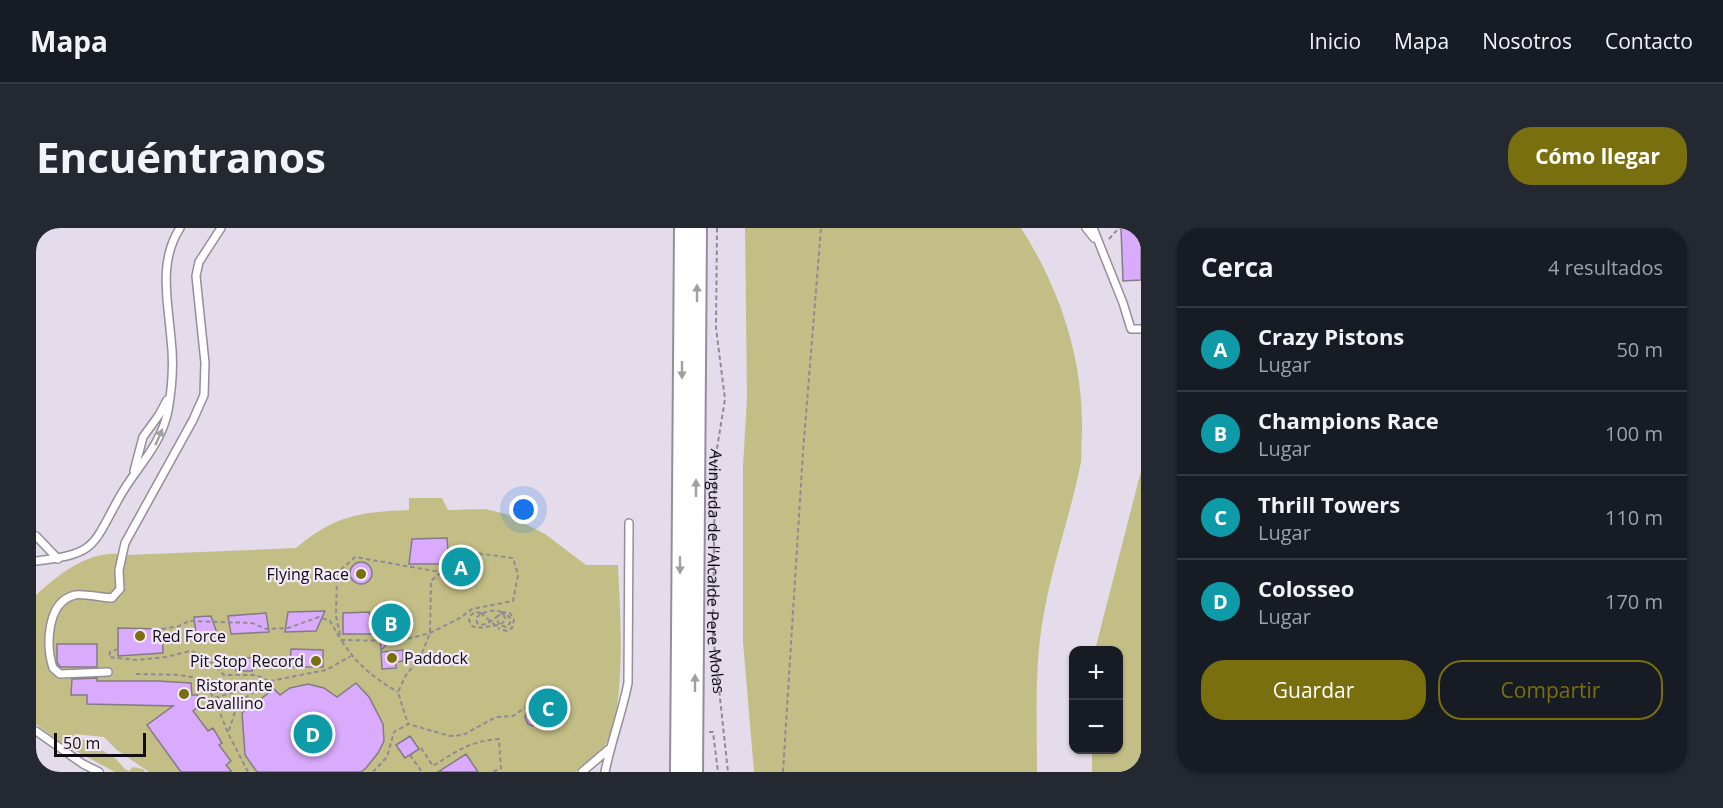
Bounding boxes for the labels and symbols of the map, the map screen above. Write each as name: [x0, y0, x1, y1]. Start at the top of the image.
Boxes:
one-way arrow: [692, 283, 702, 302]
one-way arrow: [677, 361, 687, 380]
one-way arrow: [155, 428, 164, 446]
street label: Avinguda de l'Alcalde Pere Molas: [702, 448, 730, 695]
one-way arrow: [691, 478, 701, 497]
your location: [509, 495, 538, 524]
pin: A: [442, 544, 480, 590]
one-way arrow: [675, 556, 685, 575]
place label: Flying Race: [267, 563, 349, 585]
marker: Flying Race: [354, 567, 368, 581]
pin: B: [372, 600, 410, 646]
place label: Red Force: [152, 625, 226, 647]
marker: Red Force: [133, 629, 147, 643]
place label: Paddock: [404, 647, 468, 669]
place label: Pit Stop Record: [190, 650, 304, 672]
marker: Paddock: [385, 651, 399, 665]
marker: Pit Stop Record: [309, 654, 323, 668]
one-way arrow: [690, 673, 700, 692]
place label: Ristorante Cavallino: [196, 674, 273, 714]
pin: C: [528, 686, 568, 730]
marker: Ristorante Cavallino: [177, 687, 191, 701]
pin: D: [294, 712, 332, 756]
scale bar: [54, 730, 146, 758]

